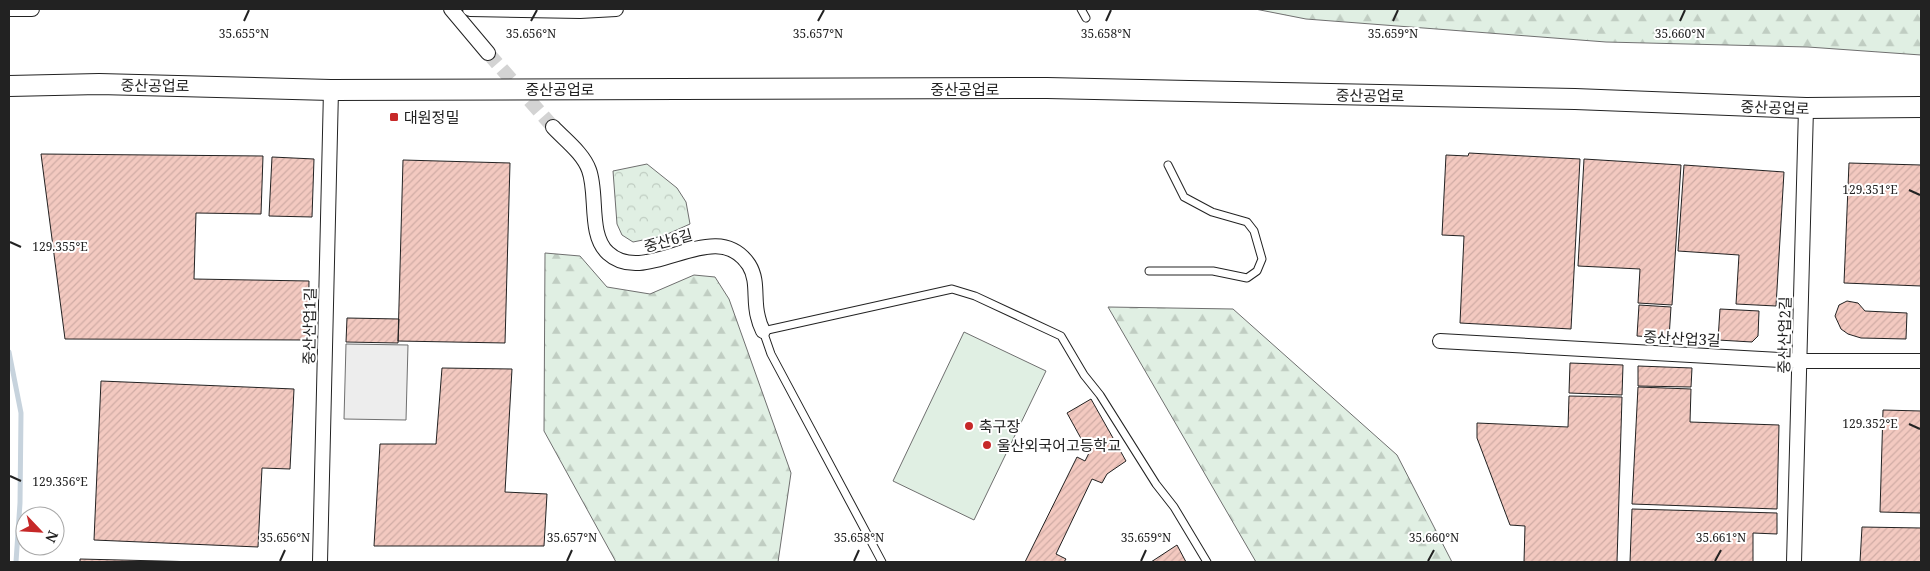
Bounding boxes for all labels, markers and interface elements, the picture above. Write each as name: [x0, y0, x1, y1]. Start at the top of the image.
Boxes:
text: 35.655°N: [219, 25, 269, 42]
text: 35.656°N: [506, 25, 556, 42]
text: 35.657°N: [793, 25, 843, 42]
text: 35.658°N: [1081, 25, 1131, 42]
text: 35.659°N: [1368, 25, 1418, 42]
text: 35.660°N: [1655, 25, 1705, 42]
street label: 중산공업로: [120, 74, 190, 96]
street label: 중산공업로: [525, 79, 595, 99]
street label: 중산공업로: [930, 79, 1000, 99]
street label: 중산공업로: [1335, 84, 1405, 106]
street label: 중산공업로: [1740, 96, 1810, 118]
place label: 대원정밀: [404, 107, 459, 127]
marker: 대원정밀: [388, 111, 400, 123]
text: 129.351°E: [1842, 181, 1898, 198]
street label: 중산6길: [641, 224, 695, 256]
text: 129.355°E: [32, 238, 88, 255]
street label: 중산산업1길: [298, 287, 320, 365]
street label: 중산산업2길: [1773, 296, 1795, 374]
street label: 중산산업3길: [1643, 326, 1721, 350]
text: 129.352°E: [1842, 415, 1898, 432]
place label: 축구장: [979, 416, 1021, 436]
marker: 축구장: [963, 420, 975, 432]
place label: 울산외국어고등학교: [997, 435, 1121, 455]
marker: 울산외국어고등학교: [981, 439, 993, 451]
text: 129.356°E: [32, 473, 88, 490]
north arrow: [15, 506, 65, 556]
text: N: [41, 528, 63, 546]
text: 35.656°N: [260, 529, 310, 546]
text: 35.657°N: [547, 529, 597, 546]
text: 35.658°N: [834, 529, 884, 546]
text: 35.659°N: [1121, 529, 1171, 546]
text: 35.660°N: [1409, 529, 1459, 546]
text: 35.661°N: [1696, 529, 1746, 546]

